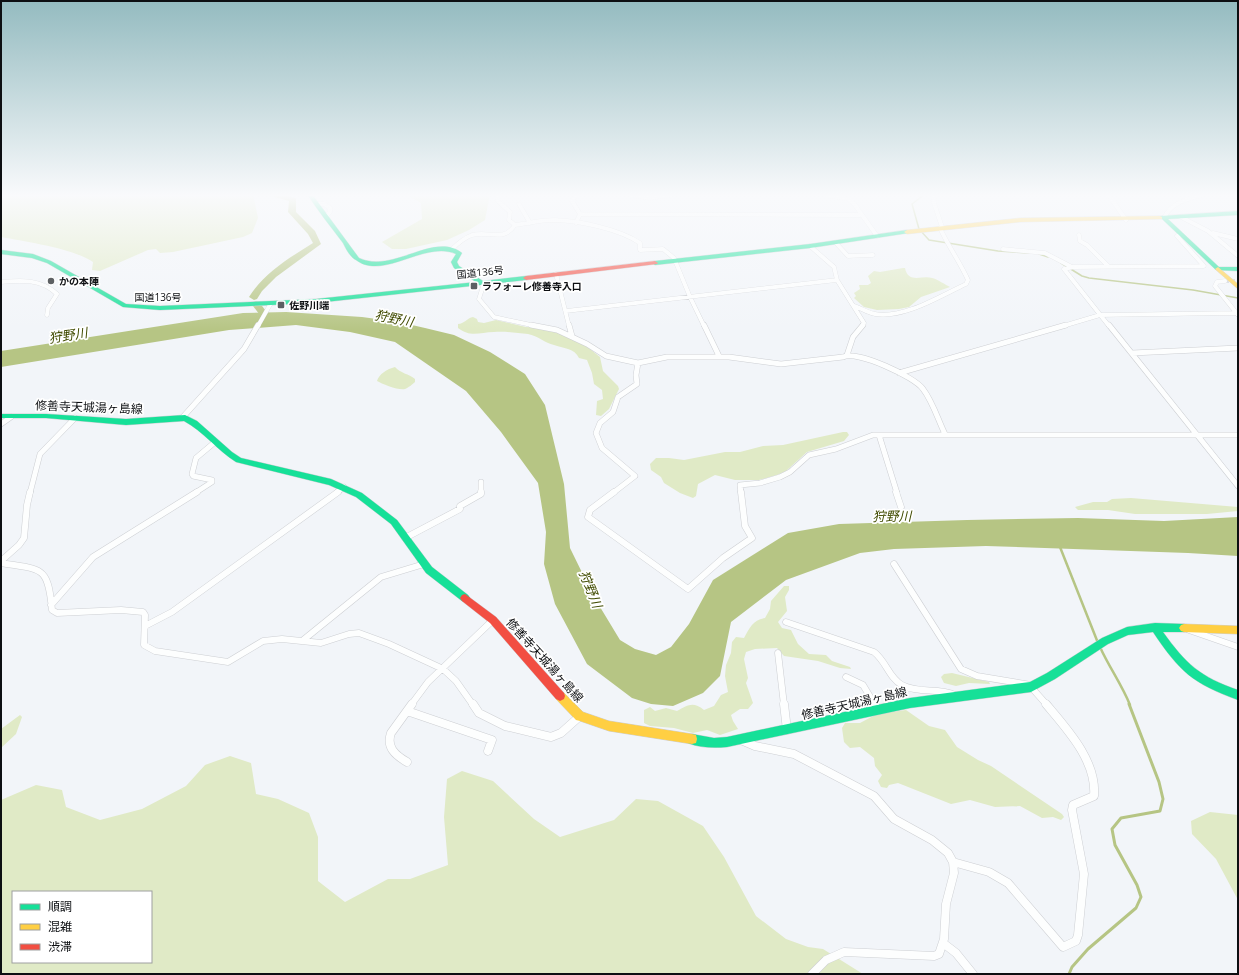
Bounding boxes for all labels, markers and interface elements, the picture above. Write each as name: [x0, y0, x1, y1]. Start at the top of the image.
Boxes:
street label: 国道136号: [456, 263, 504, 281]
place label: かの本陣: [59, 274, 99, 288]
marker: かの本陣: [46, 276, 56, 286]
place label: ラフォーレ修善寺入口: [482, 279, 582, 293]
marker: ラフォーレ修善寺入口: [469, 281, 479, 291]
street label: 国道136号: [134, 290, 182, 304]
place label: 佐野川端: [289, 298, 329, 312]
marker: 佐野川端: [276, 300, 286, 310]
water label: 狩野川: [373, 305, 417, 331]
water label: 狩野川: [47, 323, 91, 347]
street label: 修善寺天城湯ヶ島線: [35, 397, 143, 417]
water label: 狩野川: [872, 507, 914, 525]
water label: 狩野川: [575, 568, 607, 612]
street label: 修善寺天城湯ヶ島線: [503, 614, 587, 706]
street label: 修善寺天城湯ヶ島線: [799, 683, 909, 723]
legend: [12, 891, 152, 963]
text: 順調: [48, 898, 72, 915]
text: 混雑: [48, 918, 72, 935]
text: 渋滞: [48, 938, 72, 955]

